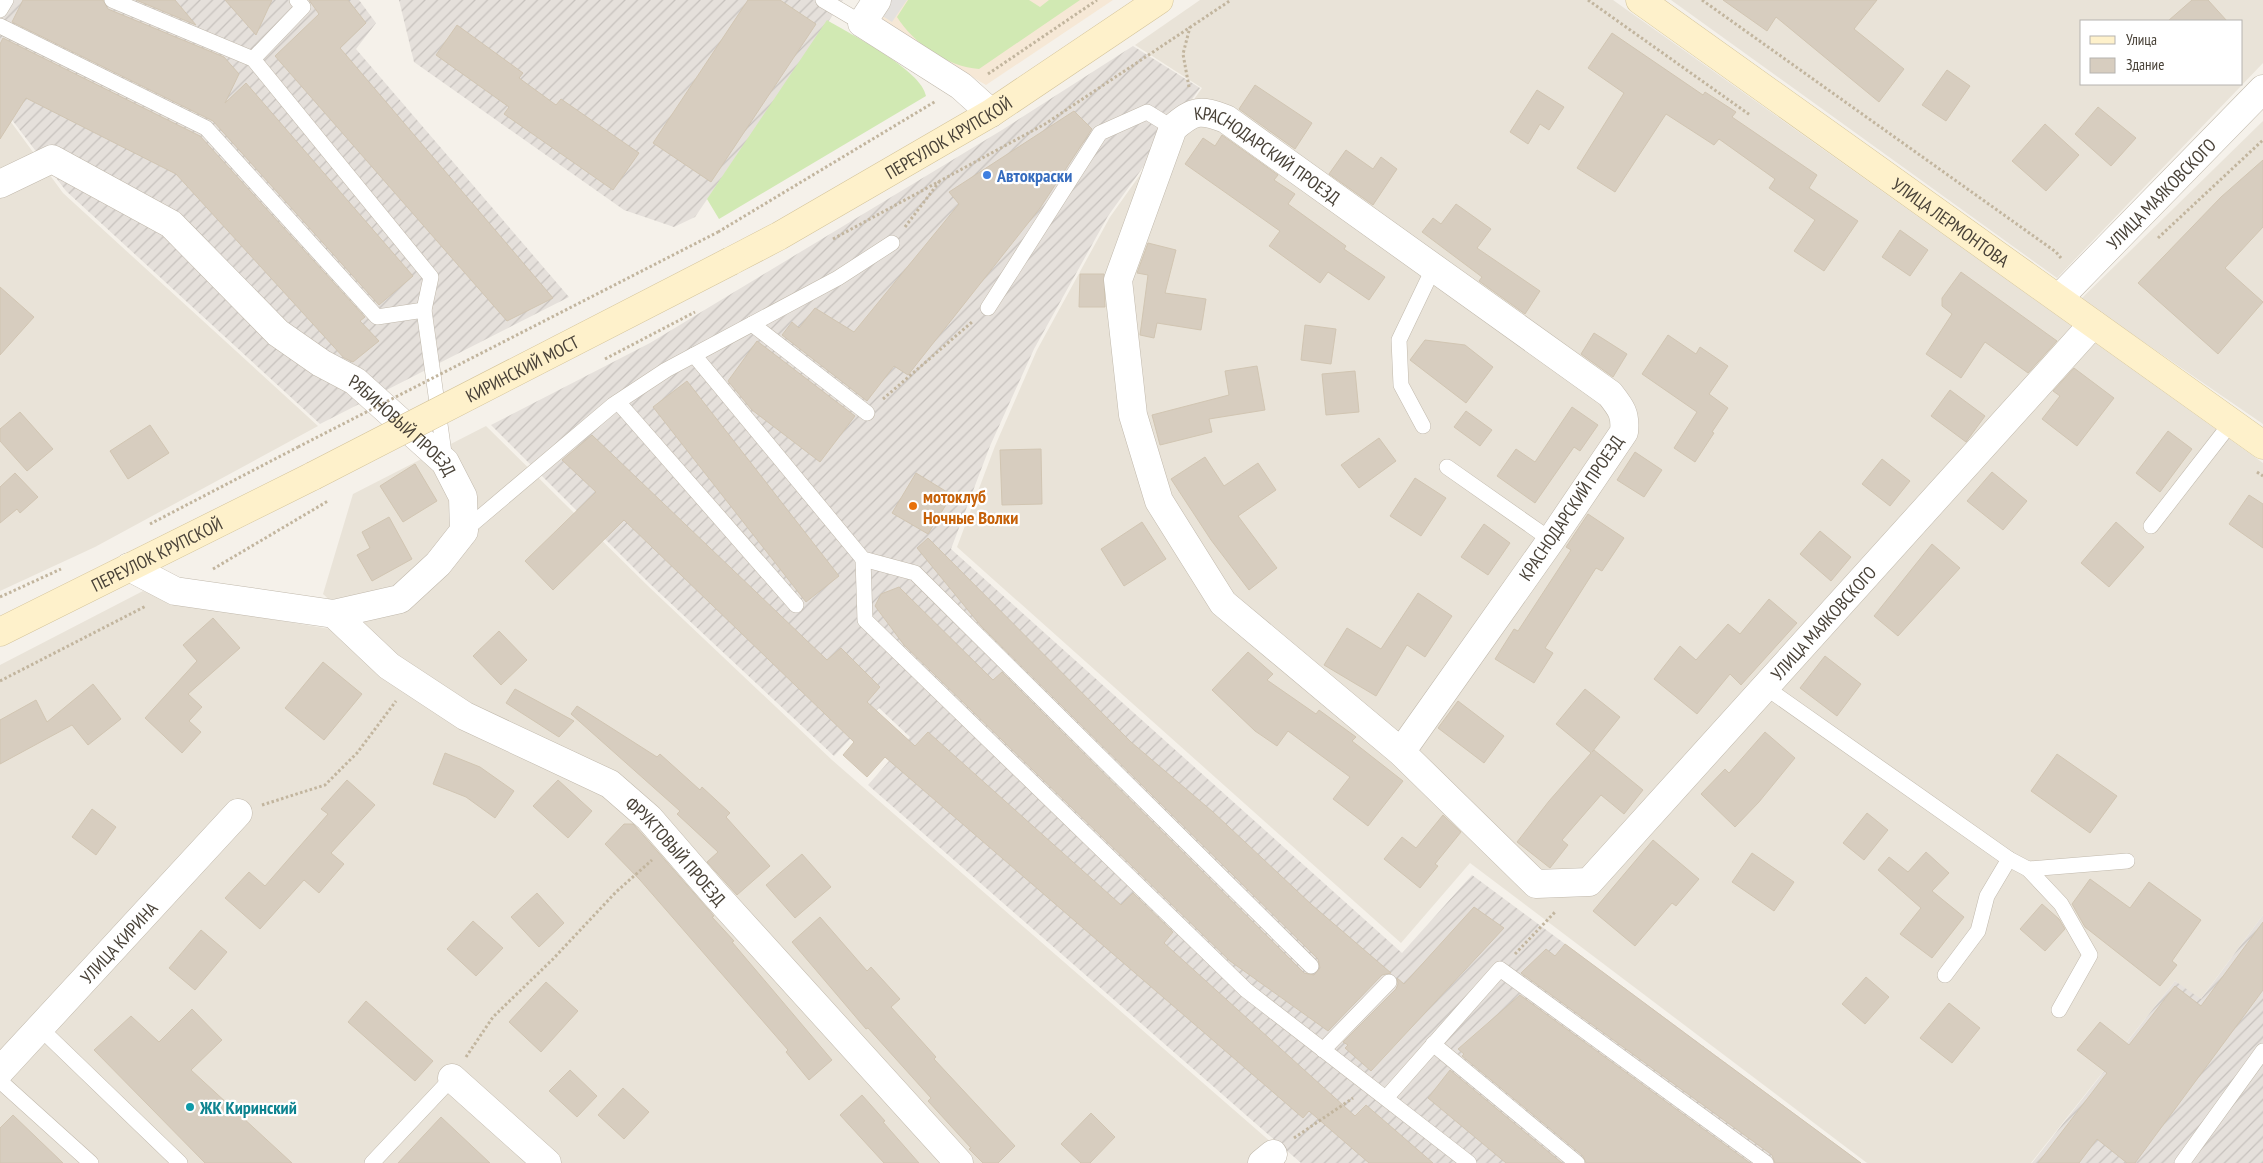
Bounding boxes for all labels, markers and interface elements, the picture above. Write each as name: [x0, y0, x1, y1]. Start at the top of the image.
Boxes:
legend: [2080, 20, 2243, 85]
text: Улица: [2126, 30, 2157, 49]
text: Здание: [2126, 55, 2164, 74]
street label: ПЕРЕУЛОК КРУПСКОЙ: [881, 91, 1016, 184]
street label: КРАСНОДАРСКИЙ ПРОЕЗД: [1193, 101, 1345, 209]
street label: УЛИЦА МАЯКОВСКОГО: [2102, 133, 2220, 254]
place label: Автокраски: [996, 164, 1072, 187]
marker: Автокраски: [981, 169, 993, 181]
street label: УЛИЦА ЛЕРМОНТОВА: [1888, 172, 2014, 272]
street label: КИРИНСКИЙ МОСТ: [462, 330, 582, 407]
street label: РЯБИНОВЫЙ ПРОЕЗД: [345, 369, 462, 480]
street label: КРАСНОДАРСКИЙ ПРОЕЗД: [1514, 431, 1628, 585]
place label: мотоклуб Ночные Волки: [923, 485, 1018, 529]
marker: мотоклуб Ночные Волки: [907, 500, 919, 512]
street label: ПЕРЕУЛОК КРУПСКОЙ: [87, 512, 226, 596]
street label: УЛИЦА МАЯКОВСКОГО: [1766, 561, 1881, 685]
street label: ФРУКТОВЫЙ ПРОЕЗД: [621, 792, 731, 910]
street label: УЛИЦА КИРИНА: [75, 896, 162, 988]
place label: ЖК Киринский: [199, 1096, 297, 1119]
marker: ЖК Киринский: [184, 1101, 196, 1113]

